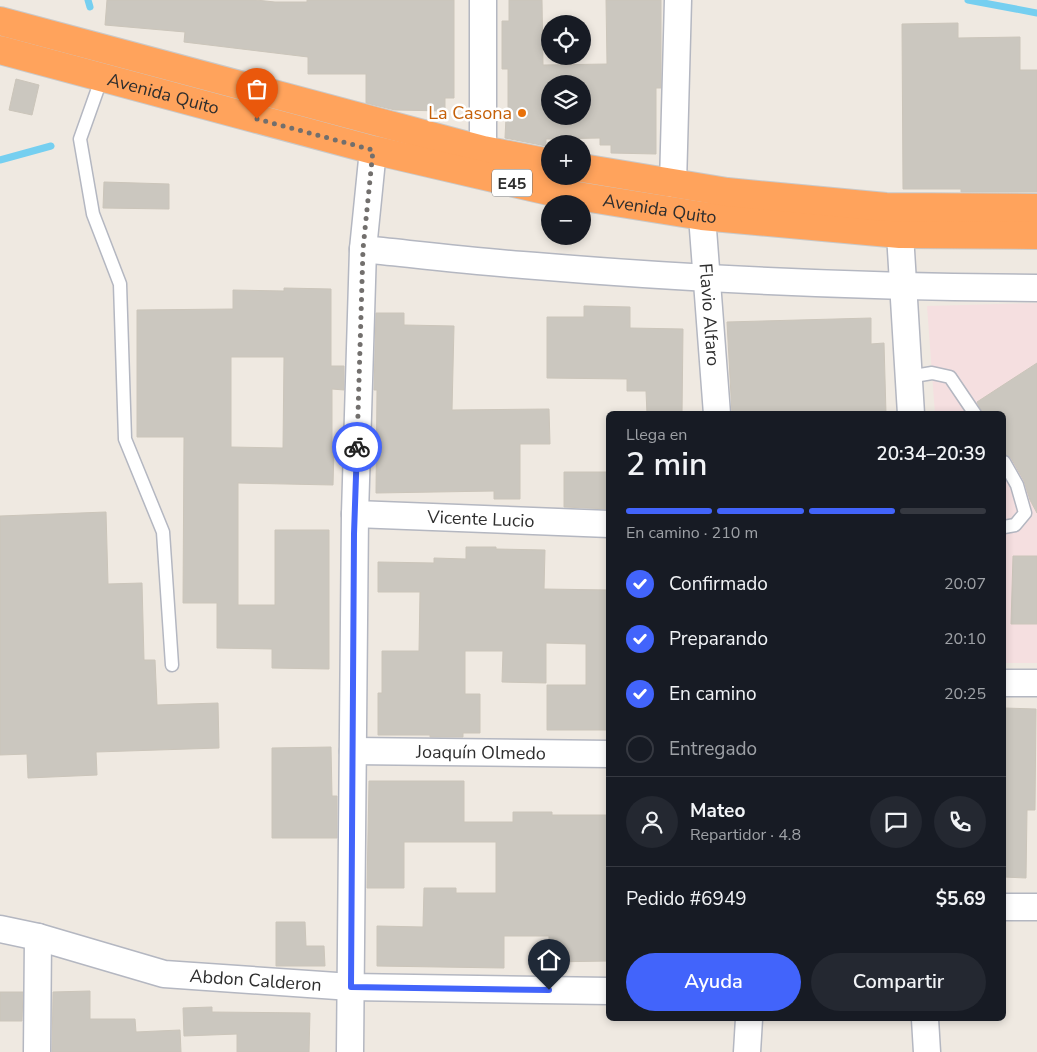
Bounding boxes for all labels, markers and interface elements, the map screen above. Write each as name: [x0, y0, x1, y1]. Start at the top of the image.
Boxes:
map controls: [541, 15, 591, 245]
button: locate: [541, 15, 591, 65]
street label: Avenida Quito: [105, 67, 222, 120]
pin: [236, 68, 278, 119]
icon: bag: [243, 75, 271, 103]
button: layers: [541, 75, 591, 125]
place label: La Casona: [428, 101, 512, 125]
marker: La Casona: [516, 107, 528, 119]
button: +: [541, 135, 591, 185]
road number: E45: [492, 170, 532, 197]
street label: Avenida Quito: [601, 188, 718, 229]
button: −: [541, 195, 591, 245]
street label: Flavio Alfaro: [694, 262, 725, 367]
courier: [332, 422, 382, 472]
text: Llega en: [626, 424, 687, 446]
icon: bike: [343, 433, 371, 461]
text: 20:34–20:39: [876, 441, 986, 467]
text: 2 min: [626, 443, 708, 486]
street label: Vicente Lucio: [426, 505, 535, 533]
text: En camino · 210 m: [626, 522, 758, 544]
icon: check: [626, 570, 654, 598]
text: Confirmado: [669, 571, 768, 597]
text: 20:07: [944, 573, 986, 595]
icon: check: [626, 625, 654, 653]
text: Preparando: [669, 626, 768, 652]
text: 20:10: [944, 628, 986, 650]
icon: check: [626, 680, 654, 708]
text: En camino: [669, 681, 757, 707]
text: 20:25: [944, 683, 986, 705]
text: Entregado: [669, 736, 757, 762]
street label: Joaquín Olmedo: [415, 740, 546, 765]
button: person: [626, 796, 678, 848]
button: chat: [870, 796, 922, 848]
button: phone: [934, 796, 986, 848]
text: Mateo: [690, 798, 745, 824]
text: Repartidor · 4.8: [690, 824, 801, 846]
text: Pedido #6949: [626, 886, 747, 912]
text: $5.69: [936, 886, 986, 912]
pin: [528, 939, 570, 990]
icon: home: [535, 946, 563, 974]
button: Ayuda: [626, 953, 801, 1011]
button: Compartir: [811, 953, 986, 1011]
street label: Abdon Calderon: [189, 964, 322, 997]

